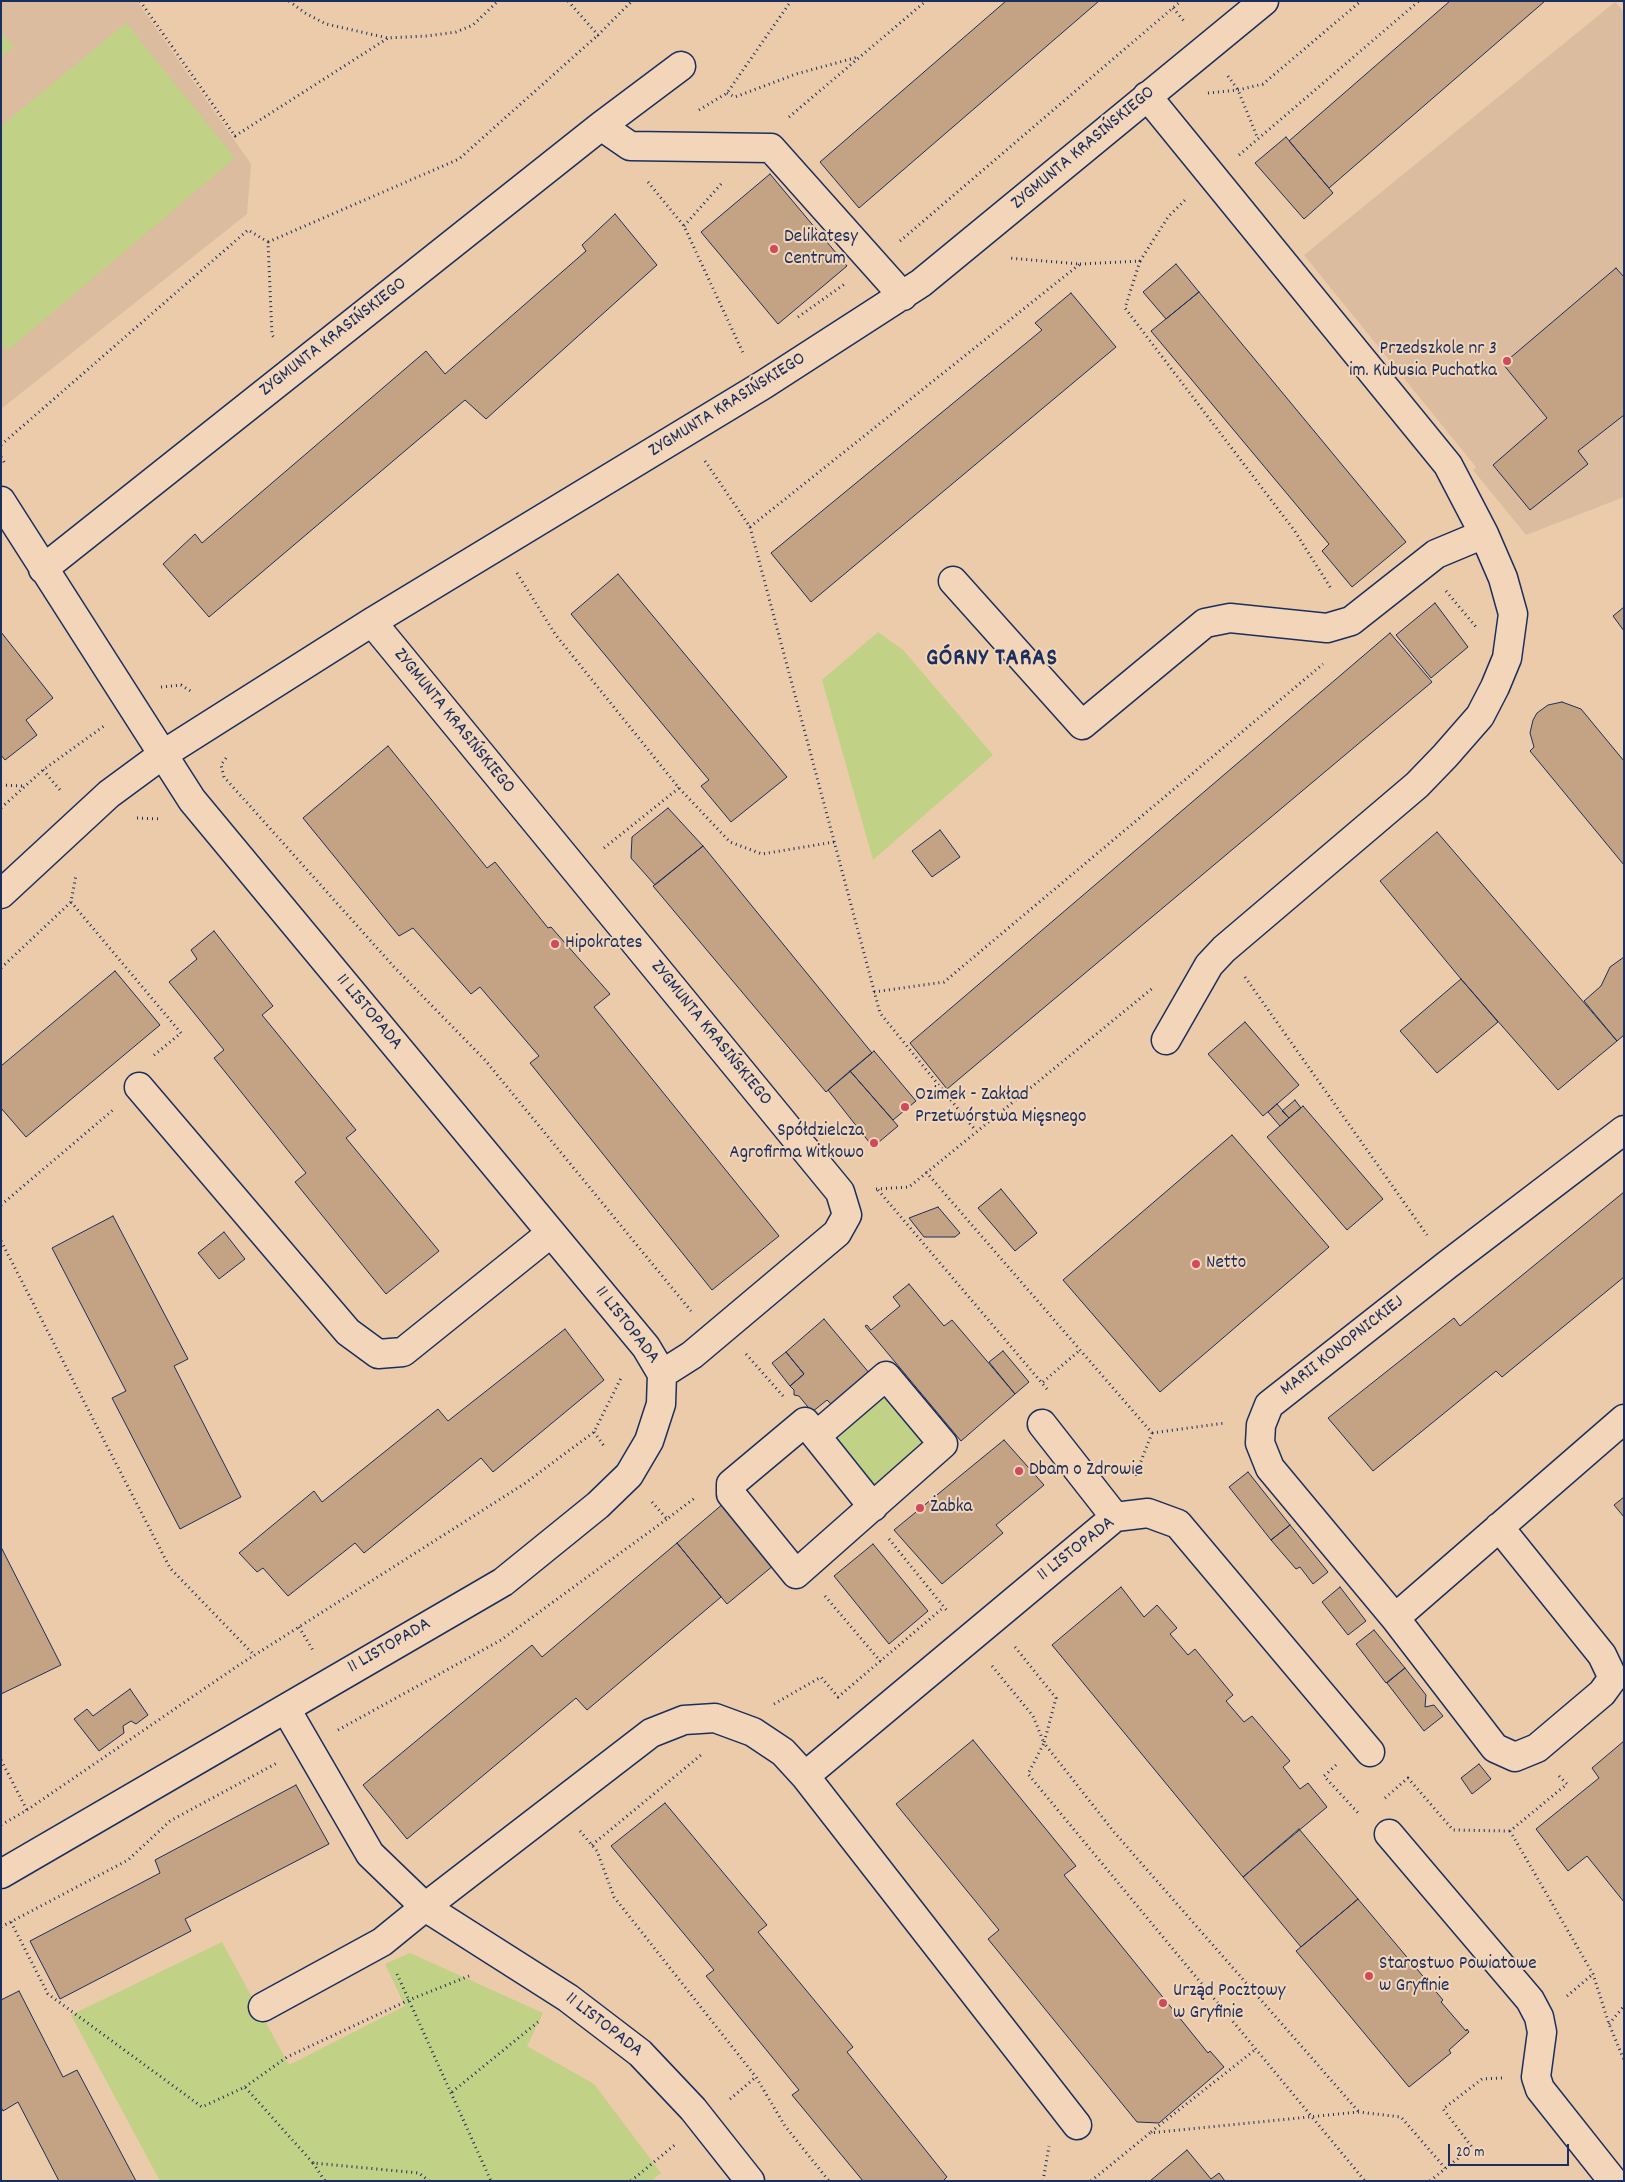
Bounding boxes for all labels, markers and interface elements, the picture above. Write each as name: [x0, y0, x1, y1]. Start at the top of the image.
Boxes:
street label: ZYGMUNTA KRASIŃSKIEGO: [1008, 82, 1160, 216]
place label: Delikatesy Centrum: [784, 227, 858, 271]
marker: Delikatesy Centrum: [768, 243, 780, 255]
street label: ZYGMUNTA KRASIŃSKIEGO: [256, 273, 412, 403]
place label: Przedszkole nr 3 im. Kubusia Puchatka: [1349, 339, 1497, 383]
street label: ZYGMUNTA KRASIŃSKIEGO: [645, 348, 811, 464]
marker: Przedszkole nr 3 im. Kubusia Puchatka: [1501, 355, 1513, 367]
street label: ZYGMUNTA KRASIŃSKIEGO: [387, 645, 519, 799]
district label: GÓRNY TARAS: [925, 647, 1059, 675]
place label: Hipokrates: [565, 933, 643, 955]
marker: Hipokrates: [549, 938, 561, 950]
street label: ZYGMUNTA KRASIŃSKIEGO: [644, 957, 776, 1111]
street label: 11 LISTOPADA: [330, 970, 406, 1056]
place label: Ozimek - Zakład Przetwórstwa Mięsnego: [915, 1085, 1086, 1129]
marker: Ozimek - Zakład Przetwórstwa Mięsnego: [899, 1101, 911, 1113]
place label: Spółdzielcza Agrofirma Witkowo: [729, 1121, 864, 1165]
marker: Spółdzielcza Agrofirma Witkowo: [868, 1137, 880, 1149]
place label: Netto: [1206, 1253, 1246, 1275]
marker: Netto: [1190, 1258, 1202, 1270]
street label: 11 LISTOPADA: [589, 1283, 663, 1369]
street label: MARII KONOPNICKIEJ: [1277, 1292, 1409, 1402]
place label: Dbam o Zdrowie: [1029, 1460, 1143, 1482]
marker: Dbam o Zdrowie: [1013, 1465, 1025, 1477]
place label: Żabka: [930, 1497, 972, 1519]
marker: Żabka: [914, 1502, 926, 1514]
street label: 11 LISTOPADA: [1034, 1513, 1120, 1587]
street label: 11 LISTOPADA: [344, 1614, 436, 1680]
place label: Starostwo Powiatowe w Gryfinie: [1379, 1954, 1537, 1998]
marker: Starostwo Powiatowe w Gryfinie: [1363, 1970, 1375, 1982]
place label: Urząd Pocztowy w Gryfinie: [1173, 1981, 1285, 2025]
street label: 11 LISTOPADA: [560, 1989, 646, 2063]
marker: Urząd Pocztowy w Gryfinie: [1157, 1997, 1169, 2009]
scale bar: [1450, 2134, 1571, 2166]
text: 20 m: [1456, 2142, 1484, 2164]

